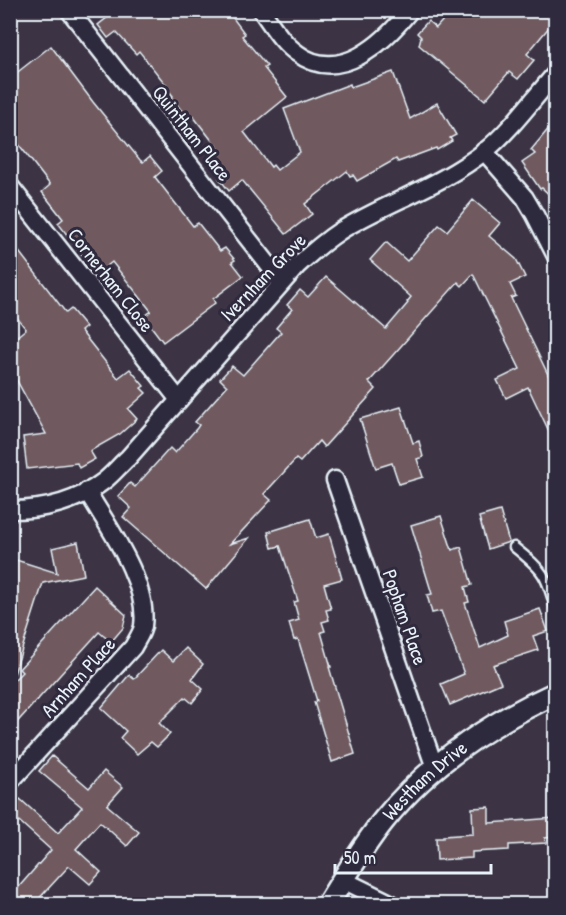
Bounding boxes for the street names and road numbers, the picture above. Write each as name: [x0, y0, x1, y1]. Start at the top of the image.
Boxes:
street label: Quintham Place: [147, 79, 238, 186]
street label: Cornerham Close: [62, 222, 161, 338]
street label: Ivernham Grove: [214, 227, 312, 327]
street label: Popham Place: [377, 566, 434, 668]
street label: Arnham Place: [34, 631, 121, 723]
street label: Westham Drive: [376, 734, 472, 826]

